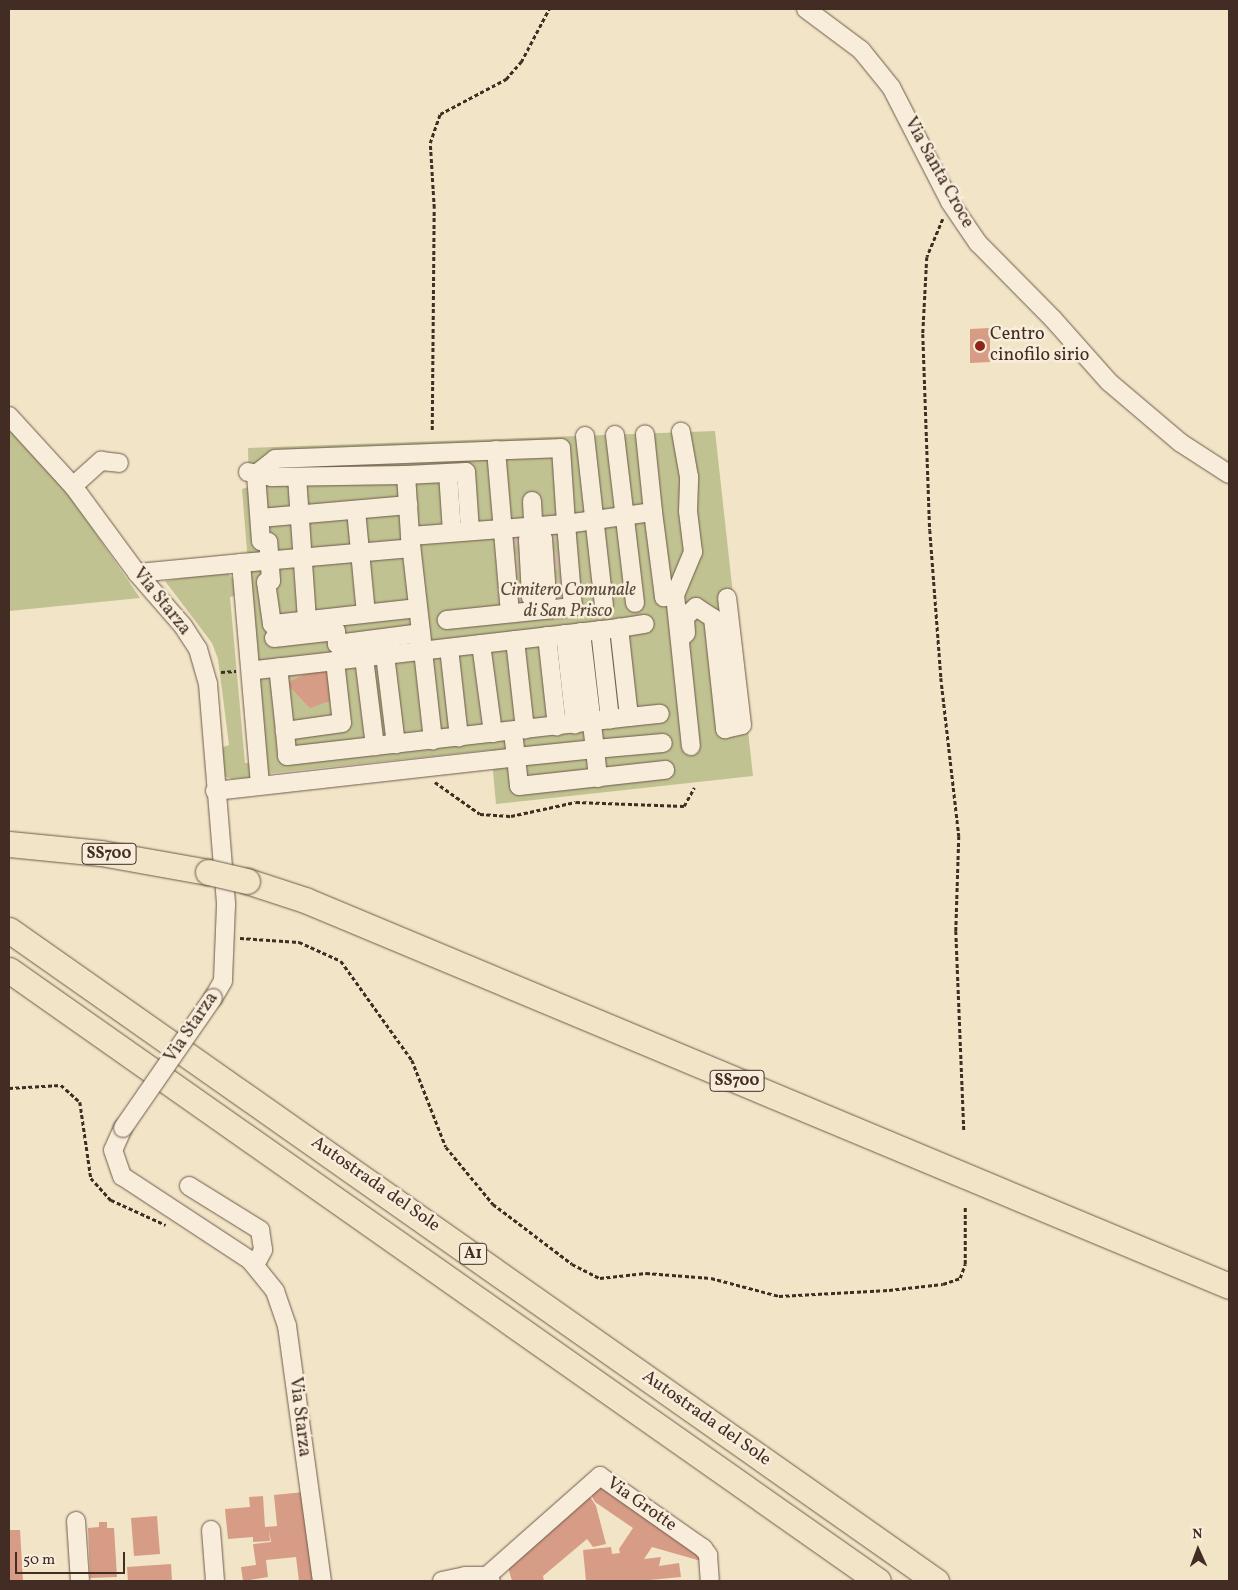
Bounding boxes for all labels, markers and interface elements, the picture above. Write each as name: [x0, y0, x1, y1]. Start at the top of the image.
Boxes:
street label: Via Santa Croce: [899, 114, 977, 232]
place label: Centro cinofilo sirio: [990, 325, 1089, 368]
marker: Centro cinofilo sirio: [974, 340, 986, 352]
street label: Via Starza: [127, 564, 195, 640]
park label: Cimitero Comunale di San Prisco: [500, 581, 636, 624]
road number: SS700: [82, 841, 136, 868]
street label: Via Starza: [161, 989, 223, 1067]
road number: SS700: [710, 1068, 764, 1094]
street label: Autostrada del Sole: [306, 1132, 444, 1238]
road number: A1: [458, 1240, 488, 1268]
street label: Autostrada del Sole: [637, 1366, 775, 1472]
street label: Via Starza: [283, 1376, 315, 1458]
street label: Via Grotte: [602, 1473, 680, 1537]
north arrow: [1173, 1525, 1223, 1575]
text: N: [1192, 1525, 1203, 1544]
scale bar: [18, 1542, 128, 1574]
text: 50 m: [23, 1550, 55, 1571]

